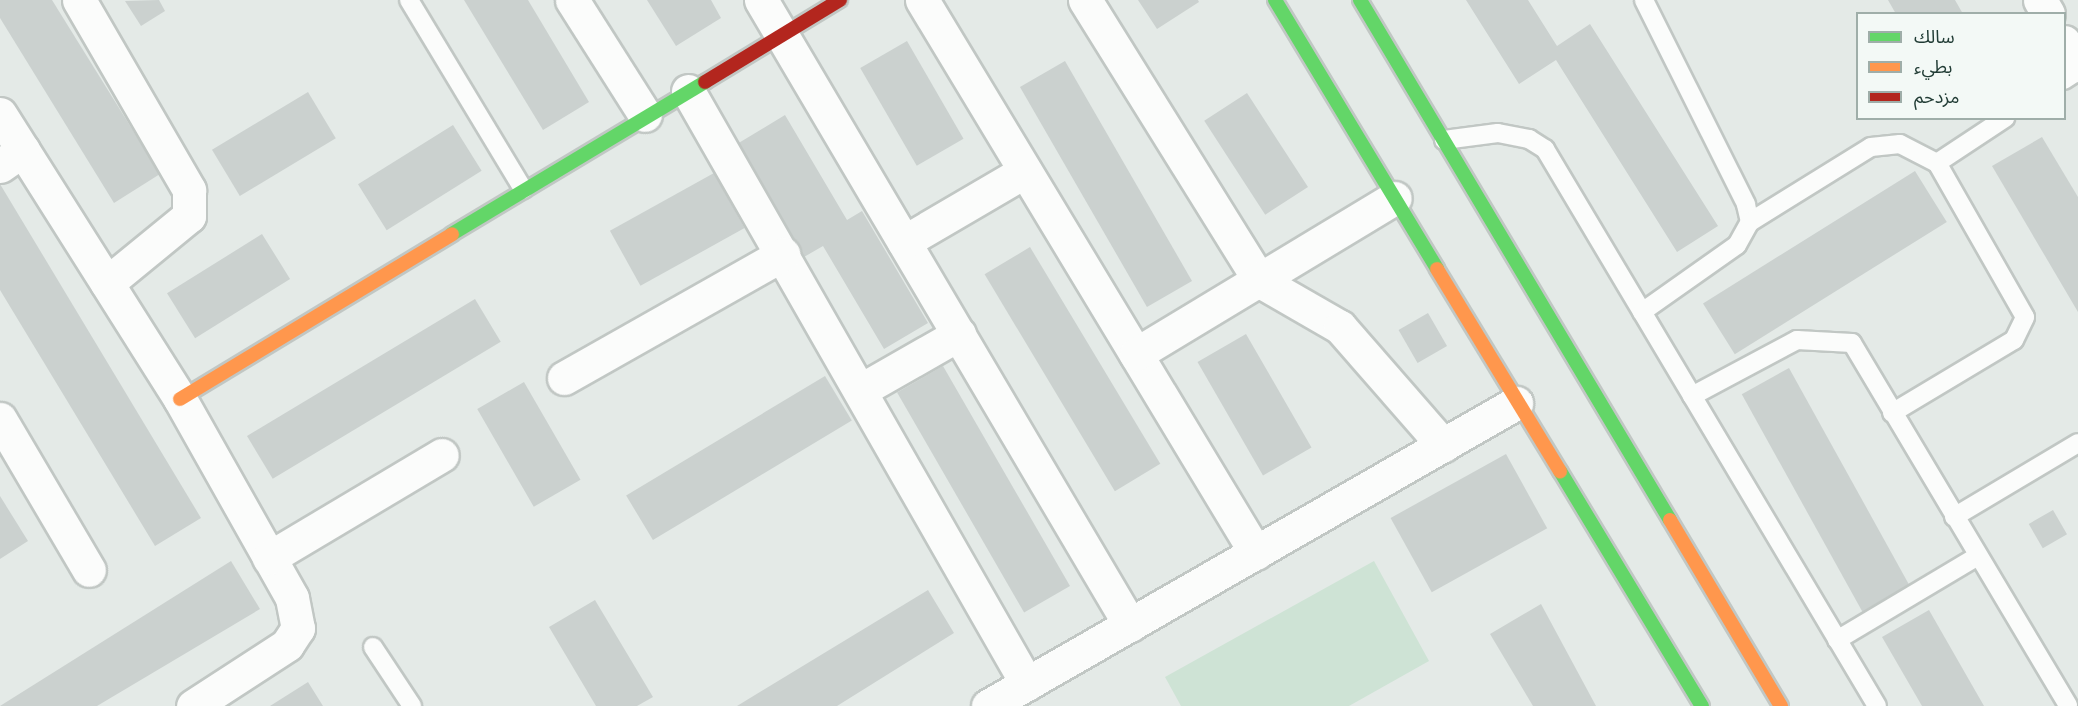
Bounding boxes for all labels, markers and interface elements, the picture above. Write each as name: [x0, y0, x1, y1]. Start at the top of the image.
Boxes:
legend: [1856, 12, 2066, 120]
text: سالك: [1914, 26, 1955, 48]
text: بطيء: [1914, 56, 1952, 78]
text: مزدحم: [1914, 86, 1959, 108]

